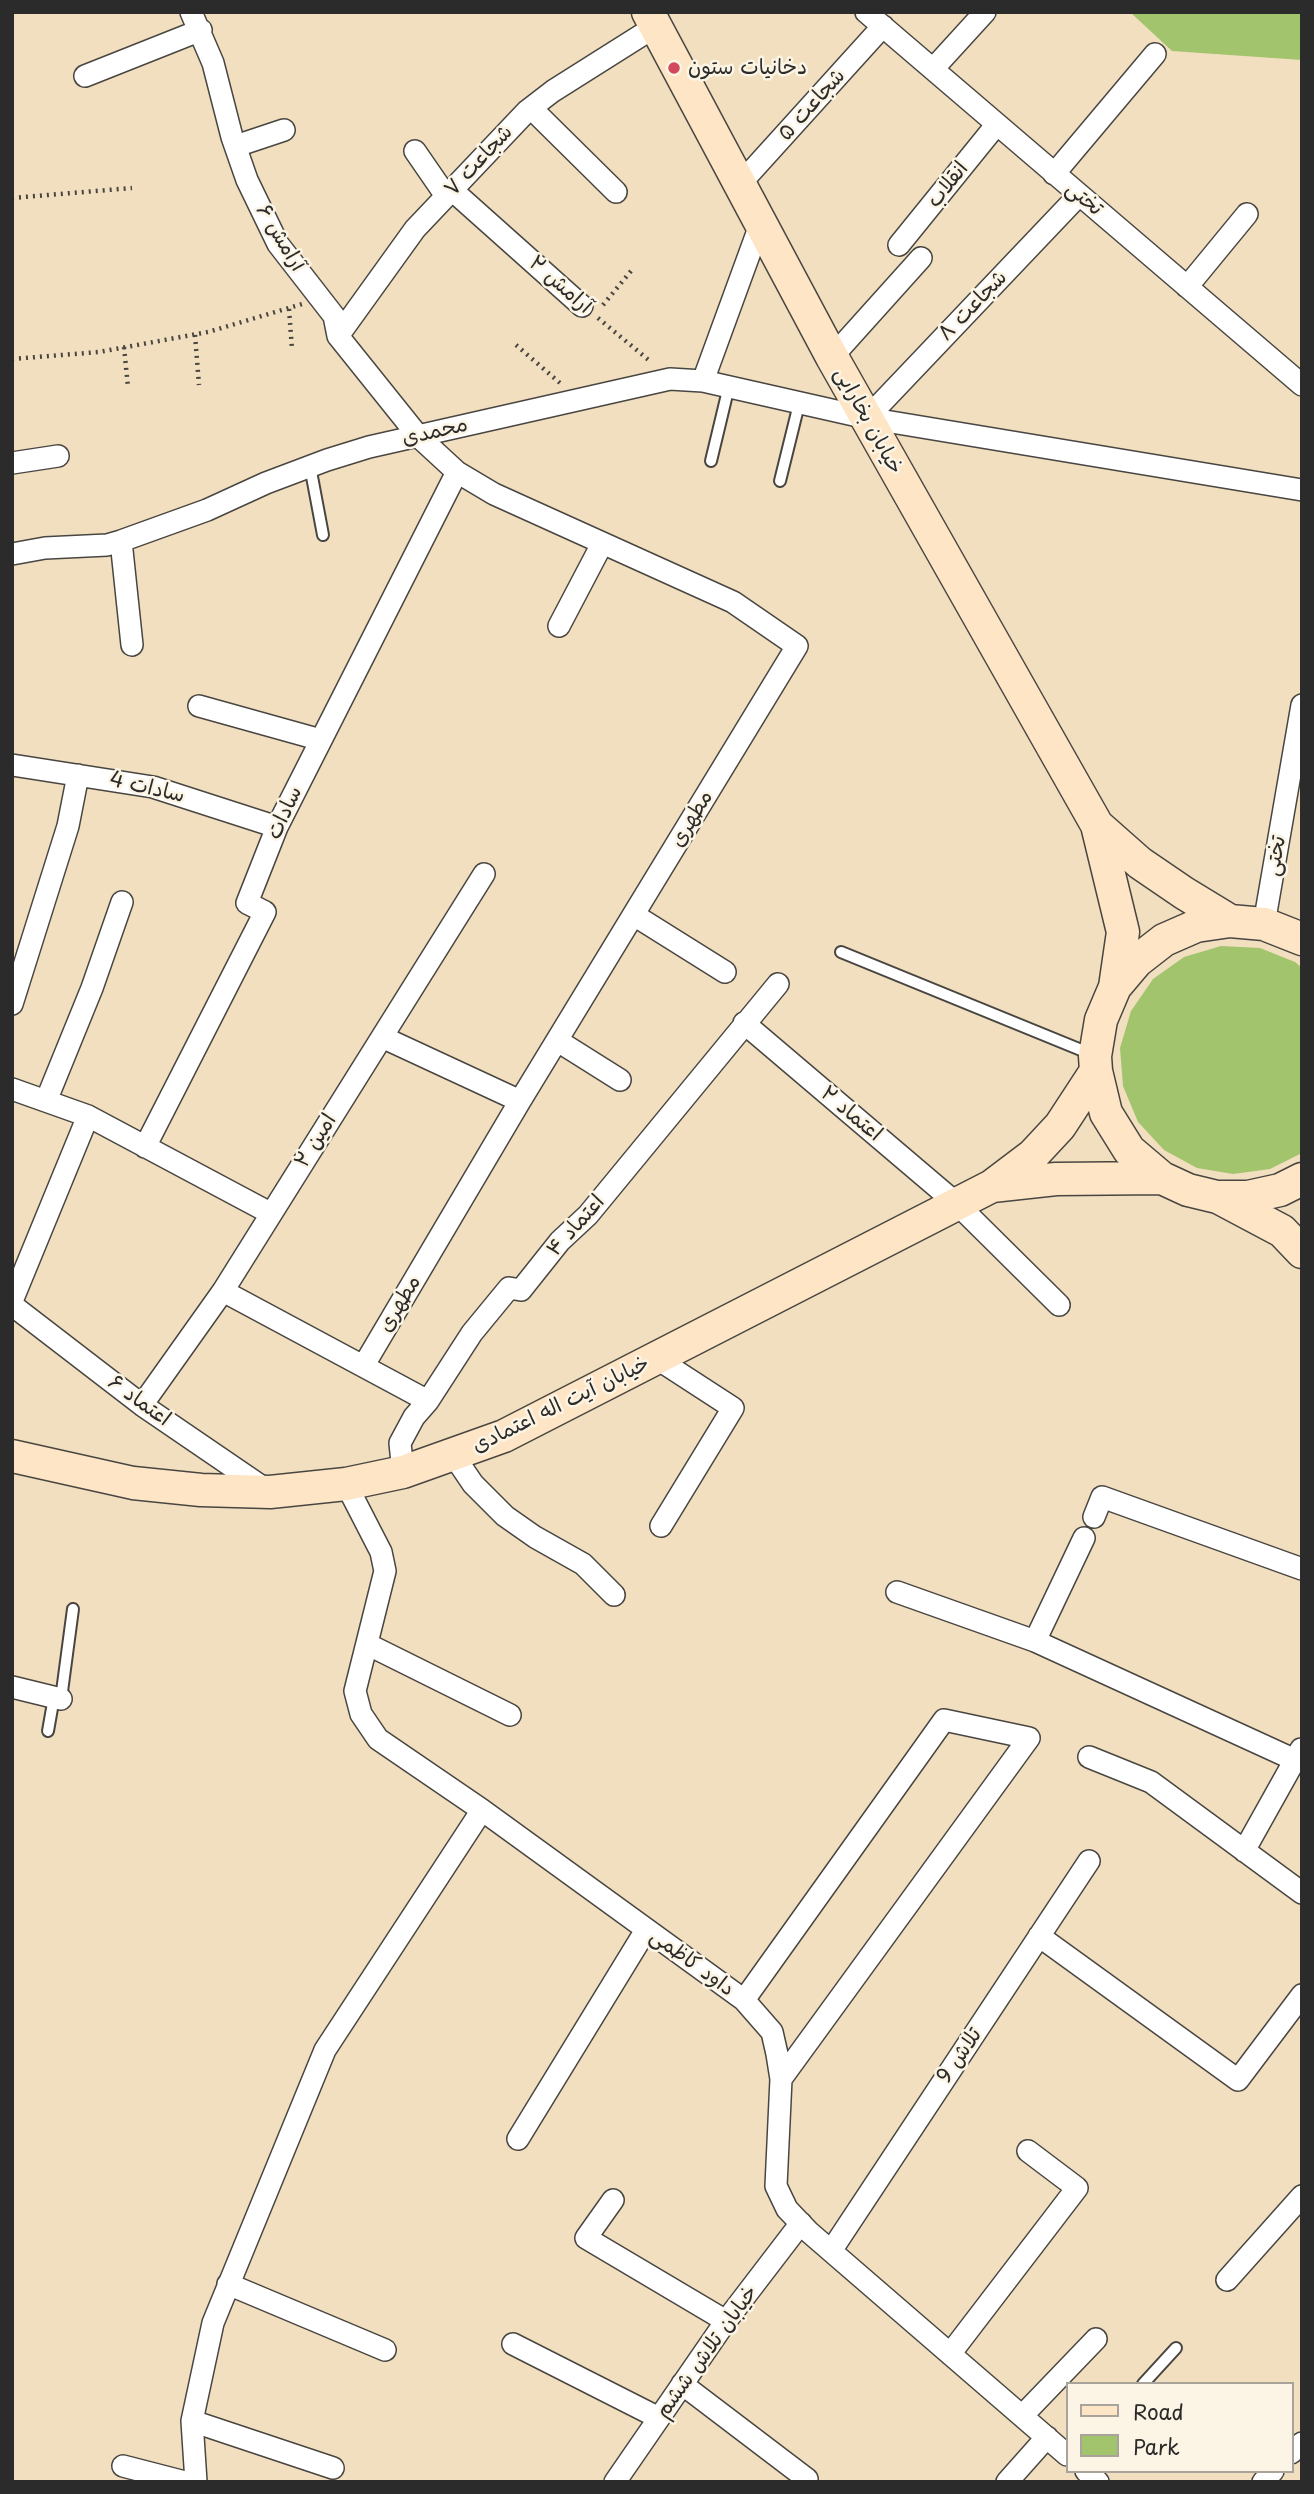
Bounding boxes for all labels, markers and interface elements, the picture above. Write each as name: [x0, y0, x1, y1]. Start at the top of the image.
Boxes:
place label: دخانیات ستون: [688, 55, 807, 81]
marker: دخانیات ستون: [666, 60, 682, 76]
street label: شجاعت ۵: [773, 64, 851, 146]
street label: شجاعت ۷: [440, 120, 518, 202]
street label: انقلاب: [922, 157, 974, 213]
street label: تختی: [1060, 176, 1108, 222]
street label: آرامش ۶: [250, 200, 310, 276]
street label: آرامش ۲: [523, 251, 597, 319]
street label: شجاعت ۸: [933, 265, 1013, 347]
street label: خیابان بخارایی: [828, 363, 908, 479]
street label: محمدی: [400, 412, 470, 452]
street label: سادات 4: [107, 767, 187, 809]
street label: سادات: [262, 782, 308, 844]
street label: مطهری: [665, 786, 719, 852]
street label: تختی: [1260, 834, 1292, 878]
street label: اعتماد ۲: [815, 1081, 887, 1147]
street label: امین ۲: [290, 1109, 342, 1173]
street label: اعتماد ۴: [542, 1190, 610, 1262]
street label: مطهری: [373, 1271, 427, 1337]
street label: خیابان آیت اله اعتمادی: [468, 1351, 654, 1459]
street label: اعتماد ۶: [103, 1370, 175, 1432]
street label: داود کاظمی: [645, 1924, 739, 2002]
street label: تلاش 9: [932, 2023, 988, 2089]
street label: خیابان تلاش ششم: [650, 2281, 764, 2423]
legend: [1066, 2382, 1293, 2473]
text: Road: [1133, 2395, 1184, 2427]
text: Park: [1133, 2430, 1180, 2462]

